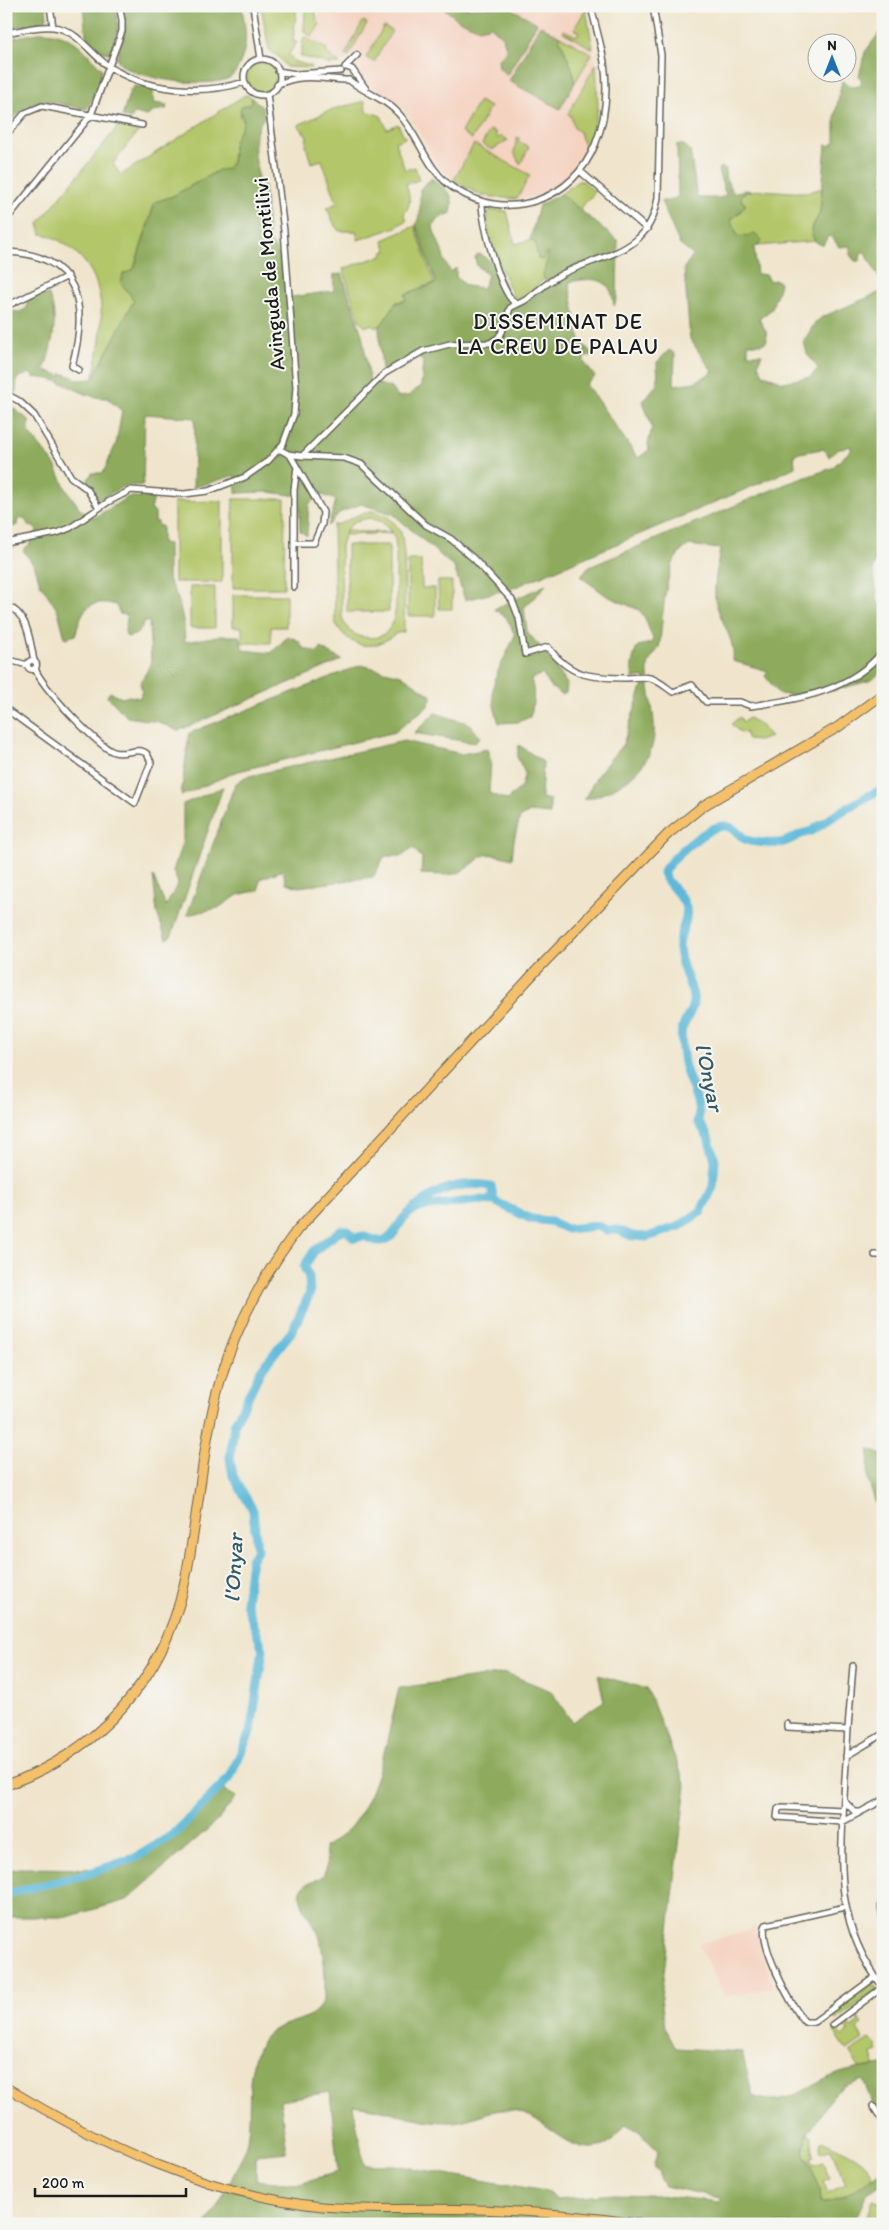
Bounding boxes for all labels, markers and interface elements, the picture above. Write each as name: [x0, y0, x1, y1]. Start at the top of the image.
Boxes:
north arrow: [806, 32, 856, 82]
text: N: [827, 37, 837, 54]
street label: Avinguda de Montilivi: [248, 177, 289, 372]
district label: DISSEMINAT DE LA CREU DE PALAU: [457, 308, 659, 360]
water label: l'Onyar: [689, 1041, 730, 1116]
water label: l'Onyar: [218, 1531, 249, 1603]
scale bar: [35, 2165, 186, 2197]
text: 200 m: [42, 2174, 85, 2192]

